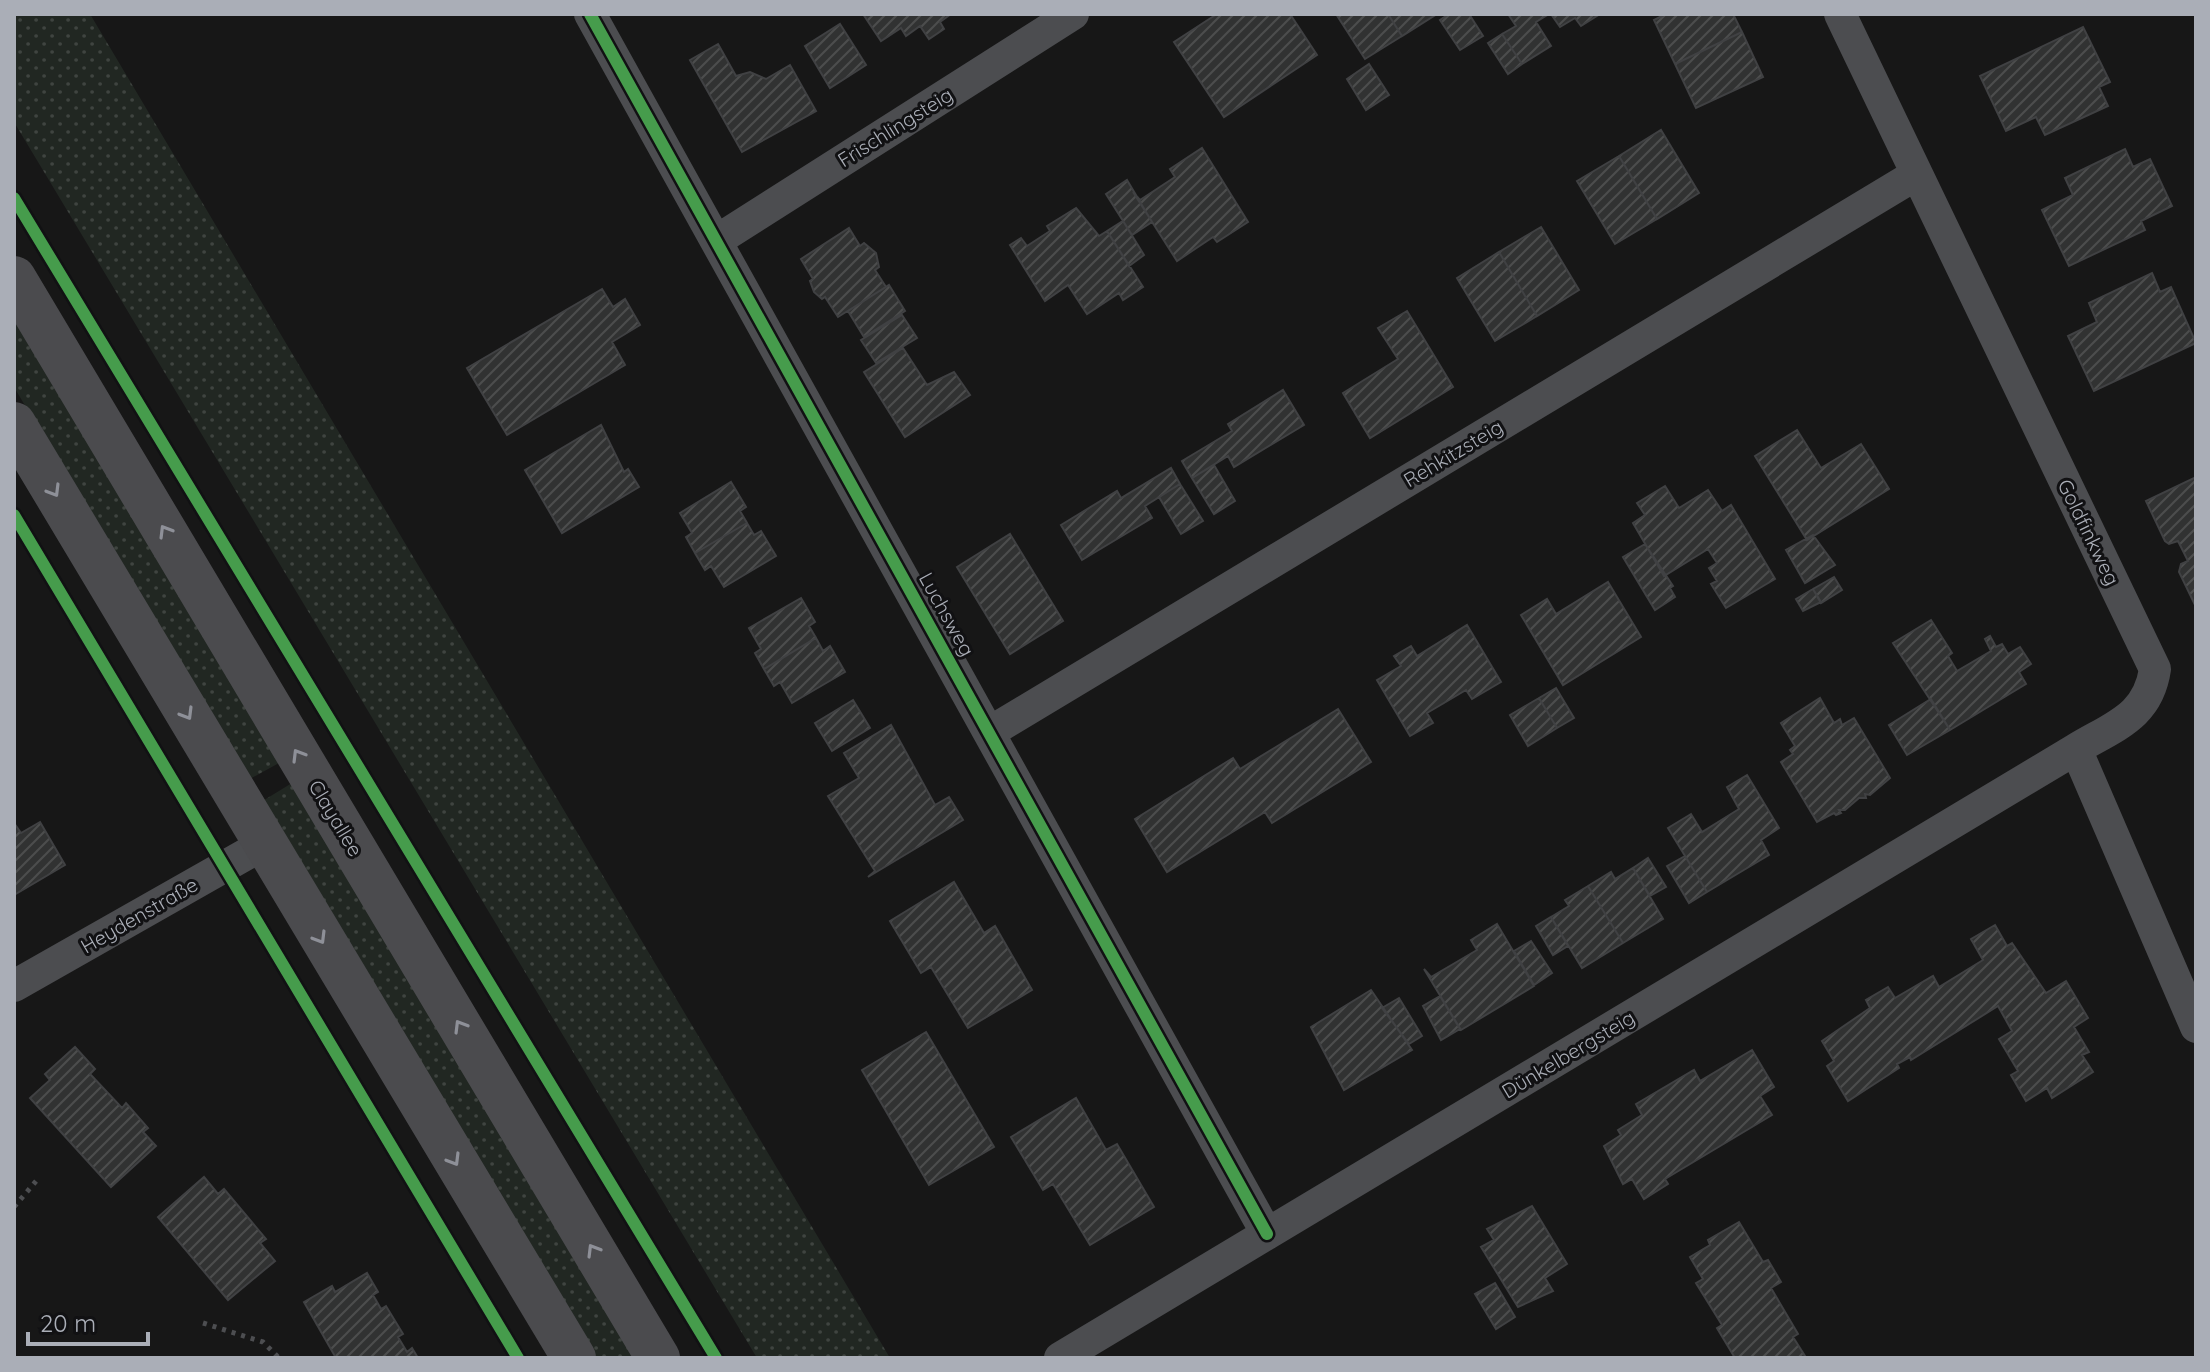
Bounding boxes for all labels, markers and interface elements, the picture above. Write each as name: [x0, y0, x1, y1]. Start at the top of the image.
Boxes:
street label: Frischlingsteig: [833, 82, 957, 172]
street label: Rehkitzsteig: [1399, 414, 1507, 492]
street label: Goldfinkweg: [2053, 475, 2125, 589]
one-way arrow: [44, 482, 60, 497]
one-way arrow: [159, 525, 175, 540]
street label: Luchsweg: [914, 568, 980, 660]
one-way arrow: [177, 705, 193, 720]
one-way arrow: [292, 749, 308, 764]
street label: Clayallee: [303, 775, 369, 861]
street label: Heydenstraße: [76, 871, 202, 959]
one-way arrow: [310, 929, 326, 944]
street label: Dünkelbergsteig: [1497, 1004, 1639, 1104]
one-way arrow: [454, 1020, 470, 1035]
one-way arrow: [445, 1151, 460, 1166]
one-way arrow: [587, 1244, 603, 1259]
scale bar: [28, 1296, 148, 1346]
text: 20 m: [40, 1308, 96, 1338]

